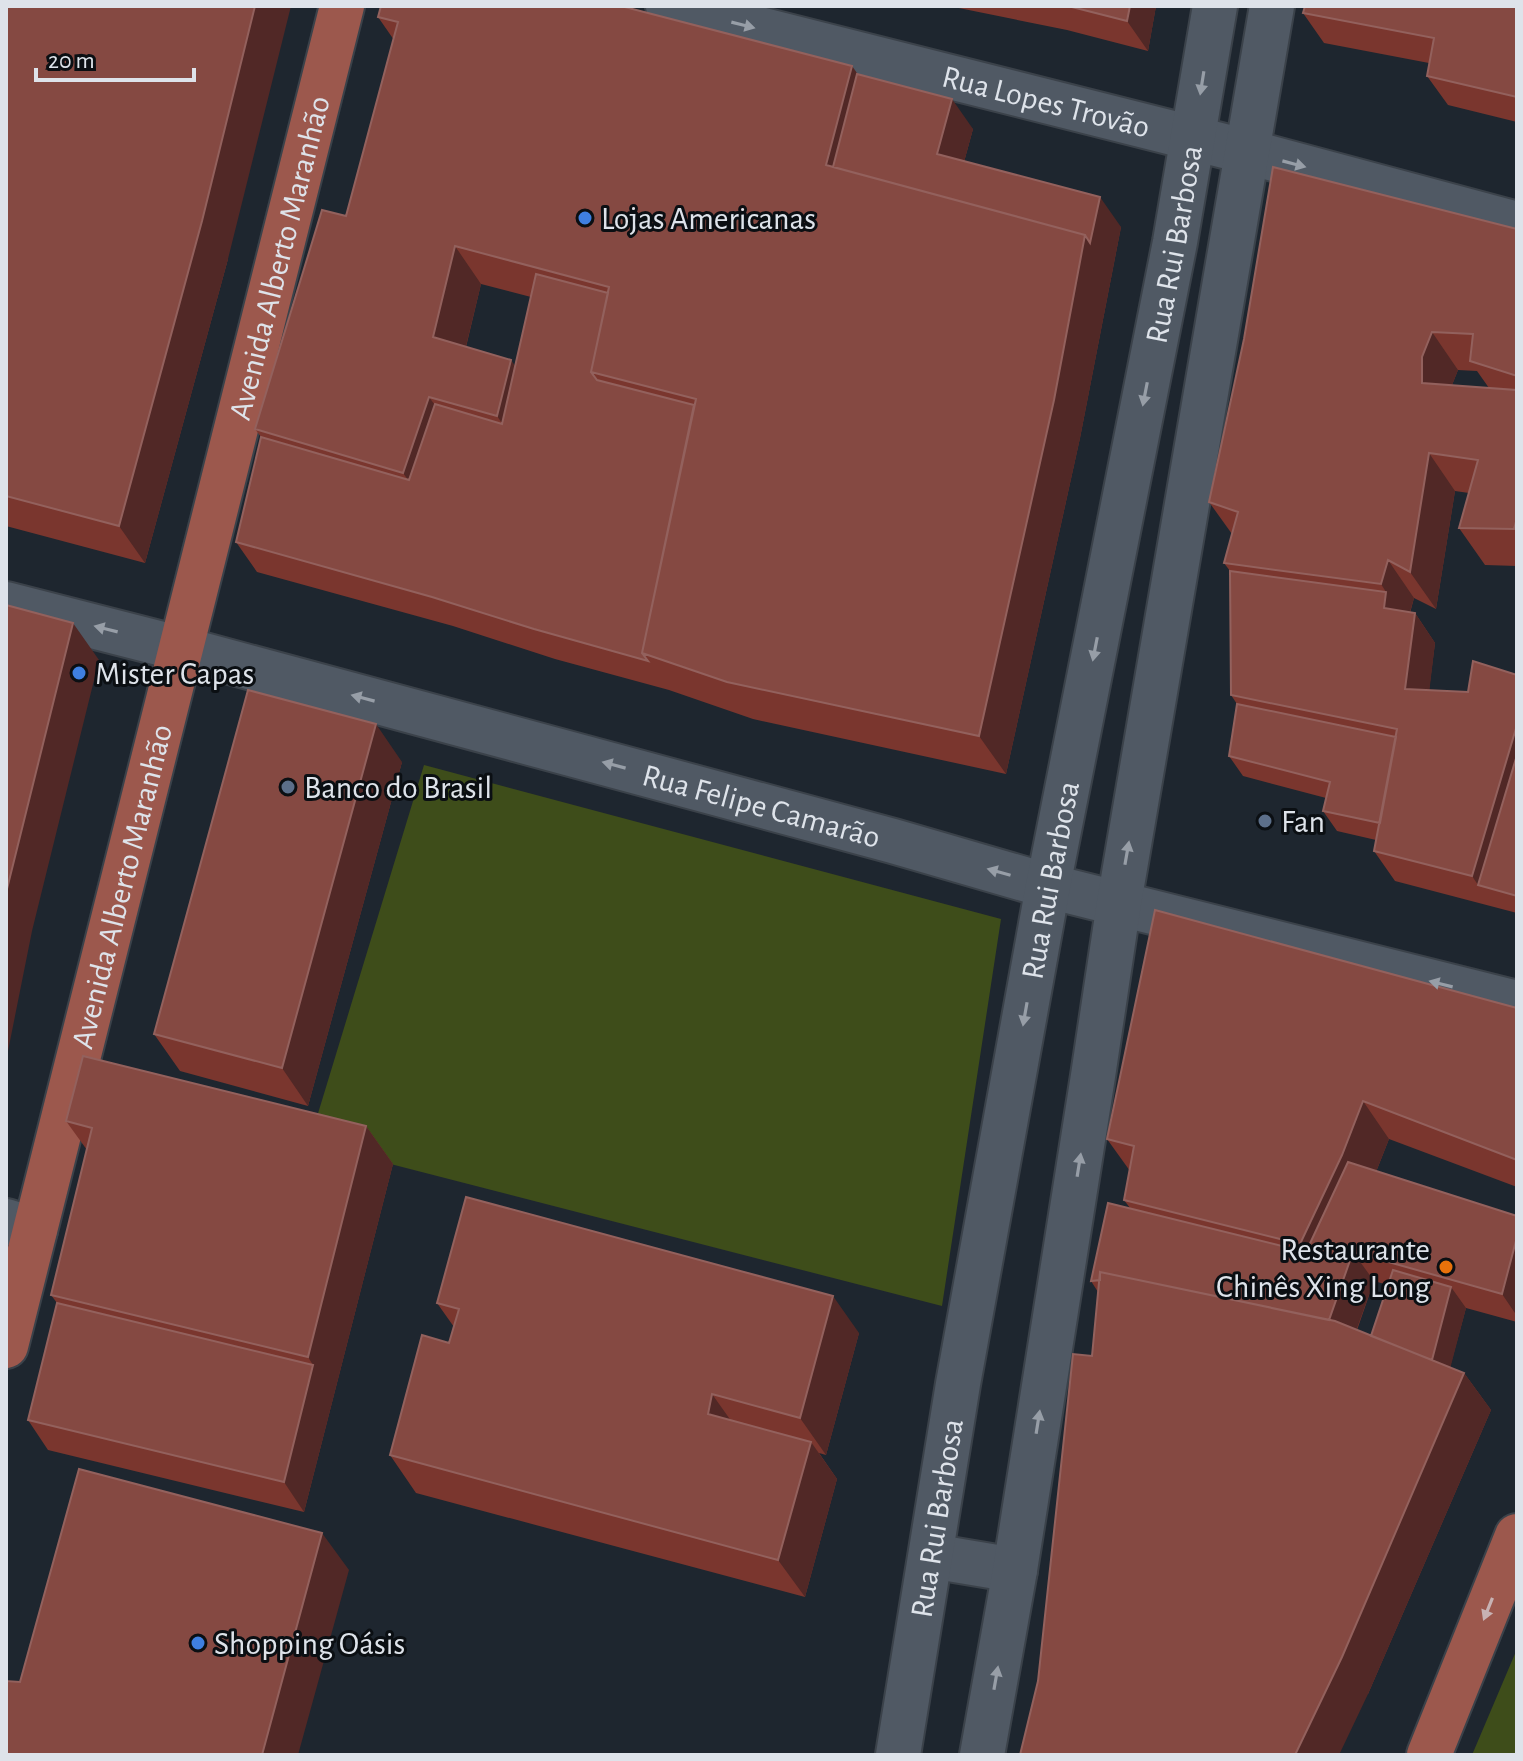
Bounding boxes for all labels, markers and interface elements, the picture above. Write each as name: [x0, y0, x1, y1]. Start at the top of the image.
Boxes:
one-way arrow: [731, 20, 756, 32]
scale bar: [36, 32, 194, 82]
text: 20 m: [48, 49, 95, 73]
street label: Rua Lopes Trovão: [939, 61, 1153, 144]
one-way arrow: [1195, 71, 1208, 96]
street label: Avenida Alberto Maranhão: [224, 93, 336, 423]
street label: Rua Rui Barbosa: [1140, 143, 1208, 346]
one-way arrow: [1281, 159, 1306, 171]
place label: Lojas Americanas: [601, 203, 816, 235]
marker: Lojas Americanas: [576, 209, 594, 227]
one-way arrow: [1138, 381, 1151, 406]
one-way arrow: [93, 623, 118, 635]
one-way arrow: [1088, 637, 1100, 662]
place label: Mister Capas: [95, 658, 254, 690]
marker: Mister Capas: [70, 664, 88, 682]
one-way arrow: [350, 691, 375, 703]
street label: Avenida Alberto Maranhão: [66, 721, 178, 1052]
one-way arrow: [601, 759, 626, 771]
street label: Rua Felipe Camarão: [639, 759, 884, 854]
place label: Banco do Brasil: [304, 772, 492, 804]
marker: Banco do Brasil: [279, 778, 297, 796]
street label: Rua Rui Barbosa: [1016, 779, 1085, 982]
place label: Fan: [1281, 806, 1325, 838]
marker: Fan: [1256, 812, 1274, 830]
one-way arrow: [1122, 840, 1134, 865]
one-way arrow: [987, 865, 1011, 878]
one-way arrow: [1429, 978, 1454, 990]
one-way arrow: [1019, 1002, 1031, 1027]
one-way arrow: [1073, 1152, 1086, 1177]
place label: Restaurante Chinês Xing Long: [1216, 1234, 1430, 1303]
marker: Restaurante Chinês Xing Long: [1437, 1258, 1455, 1276]
one-way arrow: [1033, 1409, 1045, 1434]
street label: Rua Rui Barbosa: [905, 1417, 969, 1620]
one-way arrow: [1481, 1597, 1494, 1621]
place label: Shopping Oásis: [214, 1628, 405, 1660]
marker: Shopping Oásis: [189, 1634, 207, 1652]
one-way arrow: [990, 1665, 1002, 1690]

